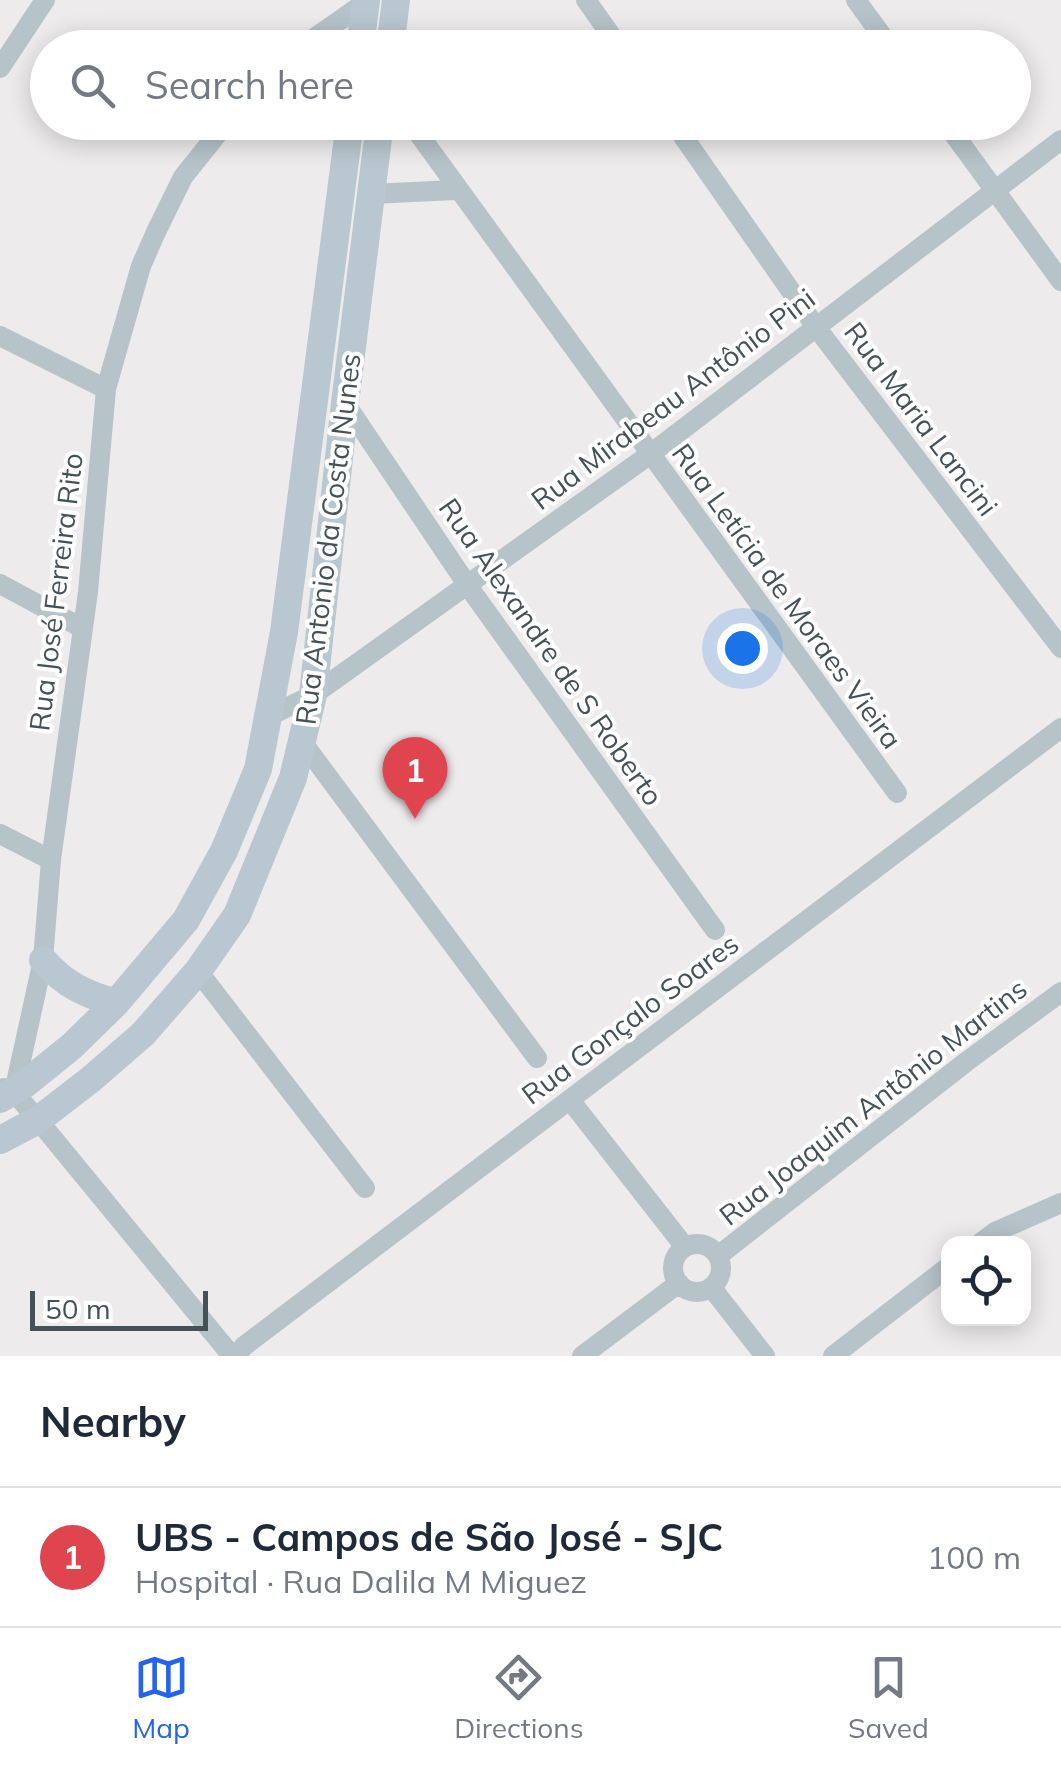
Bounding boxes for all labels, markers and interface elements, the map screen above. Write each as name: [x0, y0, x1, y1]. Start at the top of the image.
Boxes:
search box: [30, 30, 1031, 140]
icon: search: [65, 58, 120, 113]
text: Search here: [145, 61, 354, 109]
street label: Rua Mirabeau Antônio Pini: [524, 280, 822, 517]
street label: Rua Maria Lancini: [837, 315, 1006, 522]
street label: Rua Antonio da Costa Nunes: [287, 351, 368, 727]
street label: Rua Letícia de Moraes Vieira: [665, 436, 910, 755]
street label: Rua José Ferreira Rito: [21, 451, 90, 733]
street label: Rua Alexandre de S Roberto: [432, 491, 671, 812]
your location: [717, 623, 768, 674]
pin: 1: [382, 736, 448, 819]
street label: Rua Gonçalo Soares: [514, 926, 745, 1112]
street label: Rua Joaquim Antônio Martins: [712, 971, 1033, 1233]
map controls: [941, 1236, 1031, 1326]
button: locate: [941, 1236, 1031, 1326]
scale bar: [30, 1286, 208, 1330]
text: 50 m: [45, 1291, 111, 1326]
text: Nearby: [40, 1395, 186, 1448]
text: UBS - Campos de São José - SJC: [135, 1513, 723, 1561]
text: 1: [63, 1537, 82, 1577]
text: 100 m: [927, 1537, 1021, 1577]
text: Hospital · Rua Dalila M Miguez: [135, 1561, 587, 1601]
tab: Map: [132, 1650, 190, 1745]
tab: Directions: [454, 1650, 584, 1745]
tab: Saved: [848, 1650, 929, 1745]

